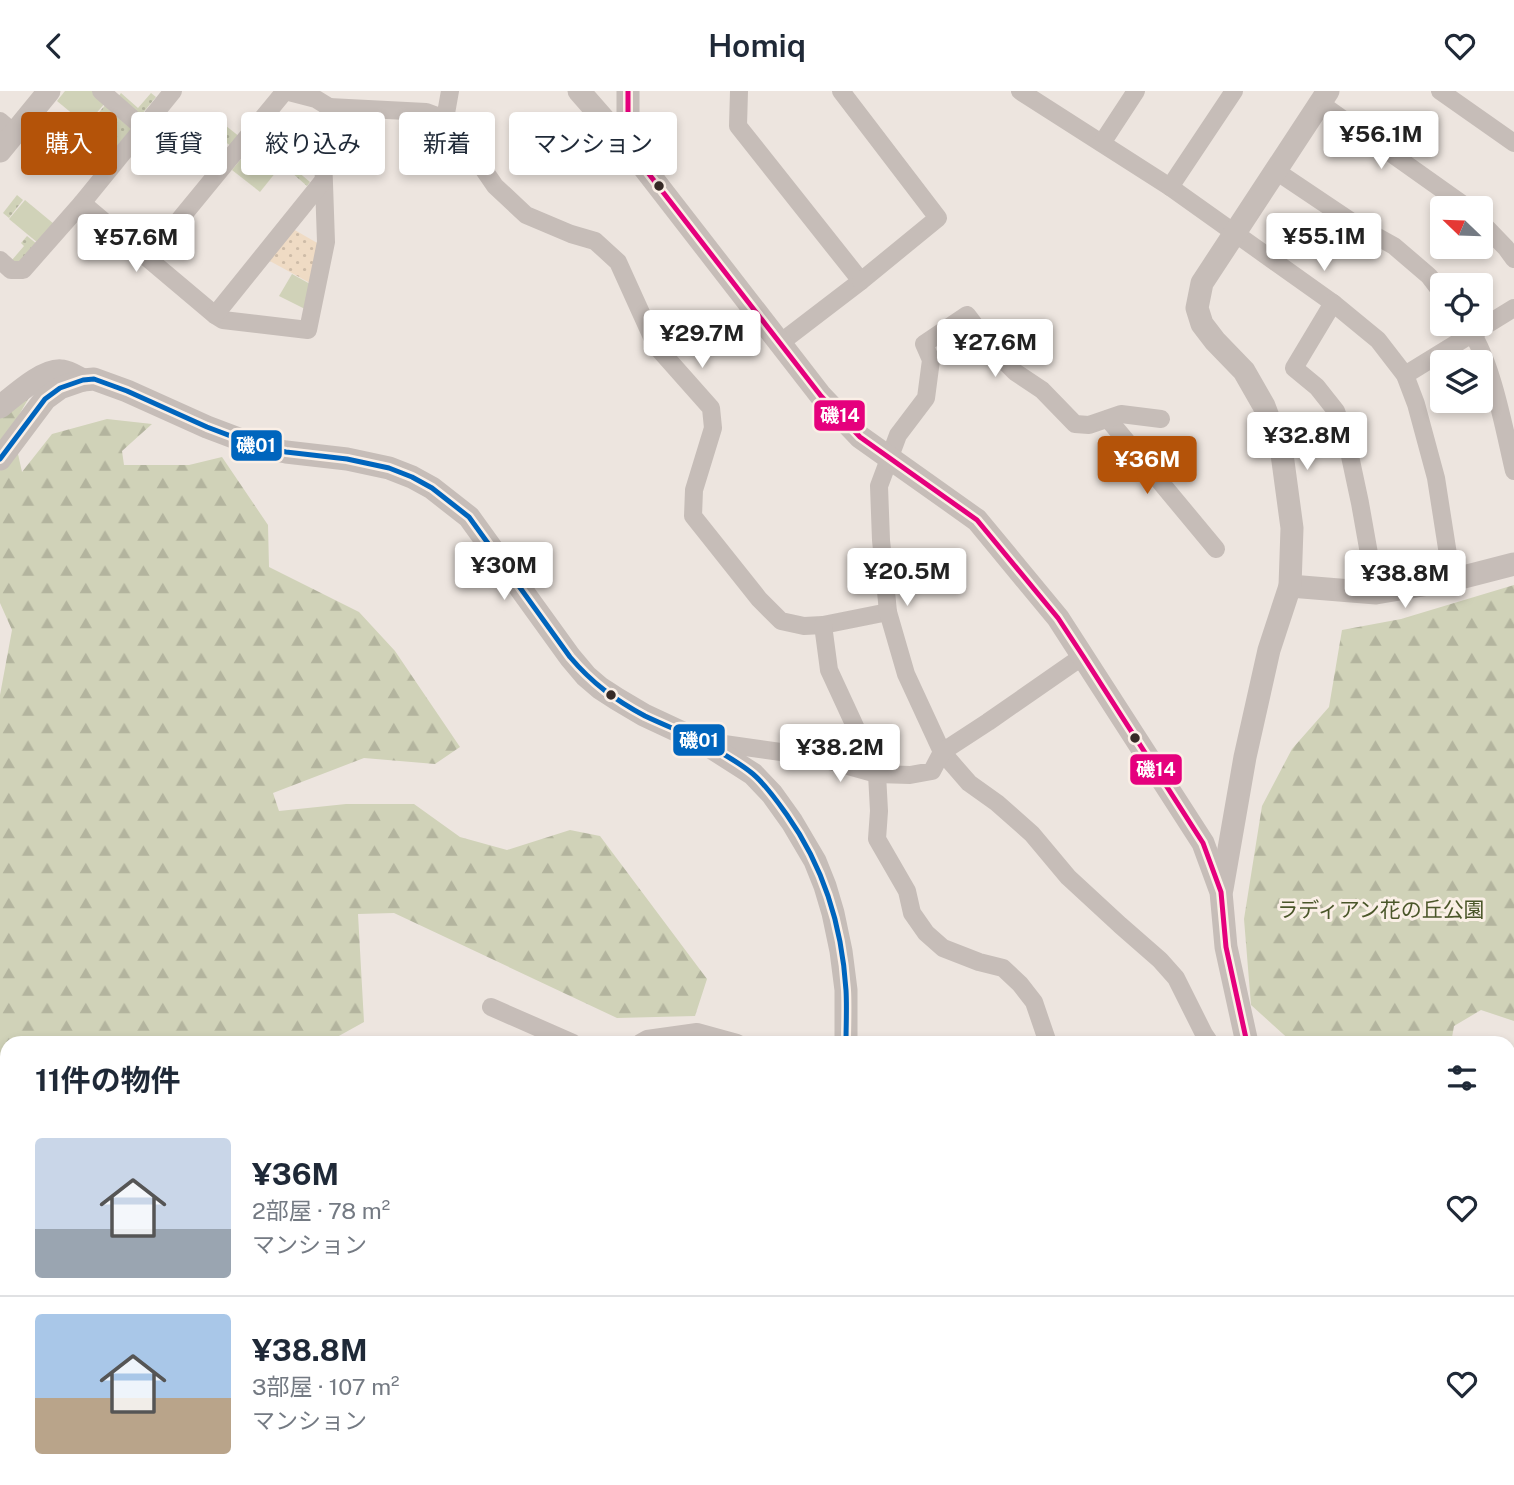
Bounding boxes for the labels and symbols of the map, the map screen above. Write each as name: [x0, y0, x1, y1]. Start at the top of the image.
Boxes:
pin: ¥56.1M: [1324, 111, 1438, 171]
unlabelled marker: [652, 179, 666, 193]
north arrow: [1430, 196, 1493, 259]
pin: ¥55.1M: [1267, 213, 1381, 273]
pin: ¥57.6M: [79, 215, 193, 274]
pin: ¥29.7M: [645, 310, 759, 370]
pin: ¥27.6M: [938, 320, 1052, 379]
line badge: 磯14: [813, 399, 866, 432]
text: 磯14: [820, 404, 860, 426]
pin: ¥32.8M: [1250, 413, 1364, 472]
line badge: 磯01: [230, 429, 283, 462]
text: 磯01: [236, 434, 276, 456]
pin: ¥36M: [1106, 437, 1188, 496]
pin: ¥30M: [463, 543, 545, 602]
pin: ¥20.5M: [850, 549, 964, 608]
pin: ¥38.8M: [1348, 551, 1462, 610]
unlabelled marker: [604, 688, 618, 702]
line badge: 磯01: [672, 723, 726, 757]
pin: ¥38.2M: [783, 725, 897, 784]
text: 磯01: [679, 729, 719, 751]
unlabelled marker: [1128, 731, 1142, 745]
line badge: 磯14: [1129, 753, 1183, 786]
text: 磯14: [1136, 758, 1176, 780]
park label: ラディアン花の丘公園: [1277, 897, 1485, 922]

